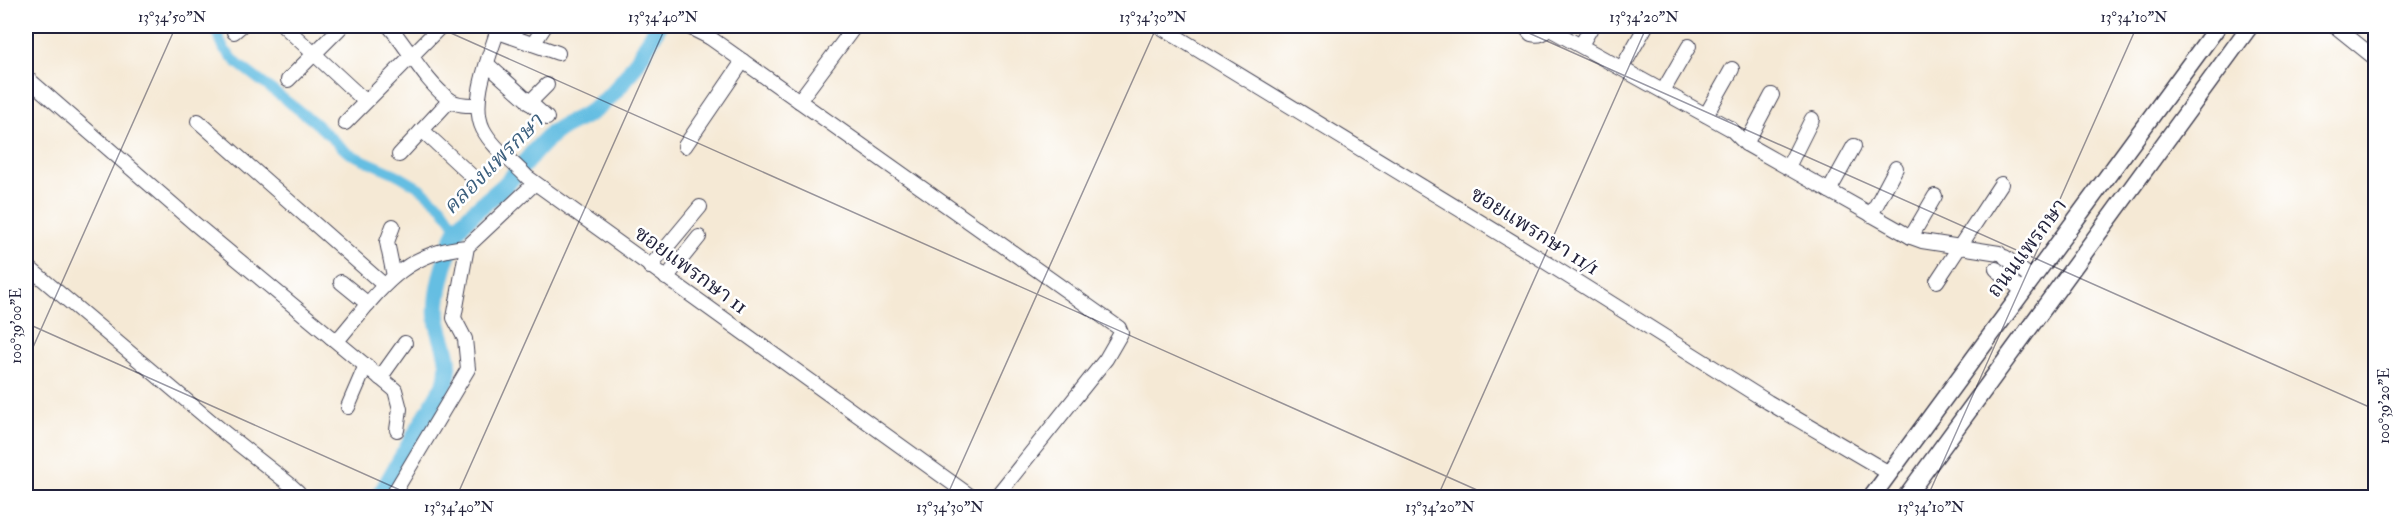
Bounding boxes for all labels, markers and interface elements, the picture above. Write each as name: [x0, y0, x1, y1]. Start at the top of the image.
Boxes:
text: 13°34'50"N: [138, 8, 207, 27]
text: 13°34'40"N: [628, 8, 698, 27]
text: 13°34'30"N: [1119, 8, 1187, 27]
text: 13°34'20"N: [1609, 8, 1679, 27]
text: 13°34'10"N: [2101, 8, 2168, 27]
water label: คลองแพรกษา: [437, 107, 550, 220]
street label: ซอยแพรกษา 11/1: [1466, 181, 1604, 281]
street label: ถนนแพรกษา: [1981, 193, 2073, 303]
street label: ซอยแพรกษา 11: [629, 220, 753, 320]
text: 100°39'00"E: [7, 288, 26, 364]
text: 100°39'20"E: [2375, 368, 2394, 444]
text: 13°34'40"N: [424, 498, 494, 517]
text: 13°34'30"N: [916, 498, 984, 517]
text: 13°34'20"N: [1405, 498, 1475, 517]
text: 13°34'10"N: [1898, 498, 1965, 517]

